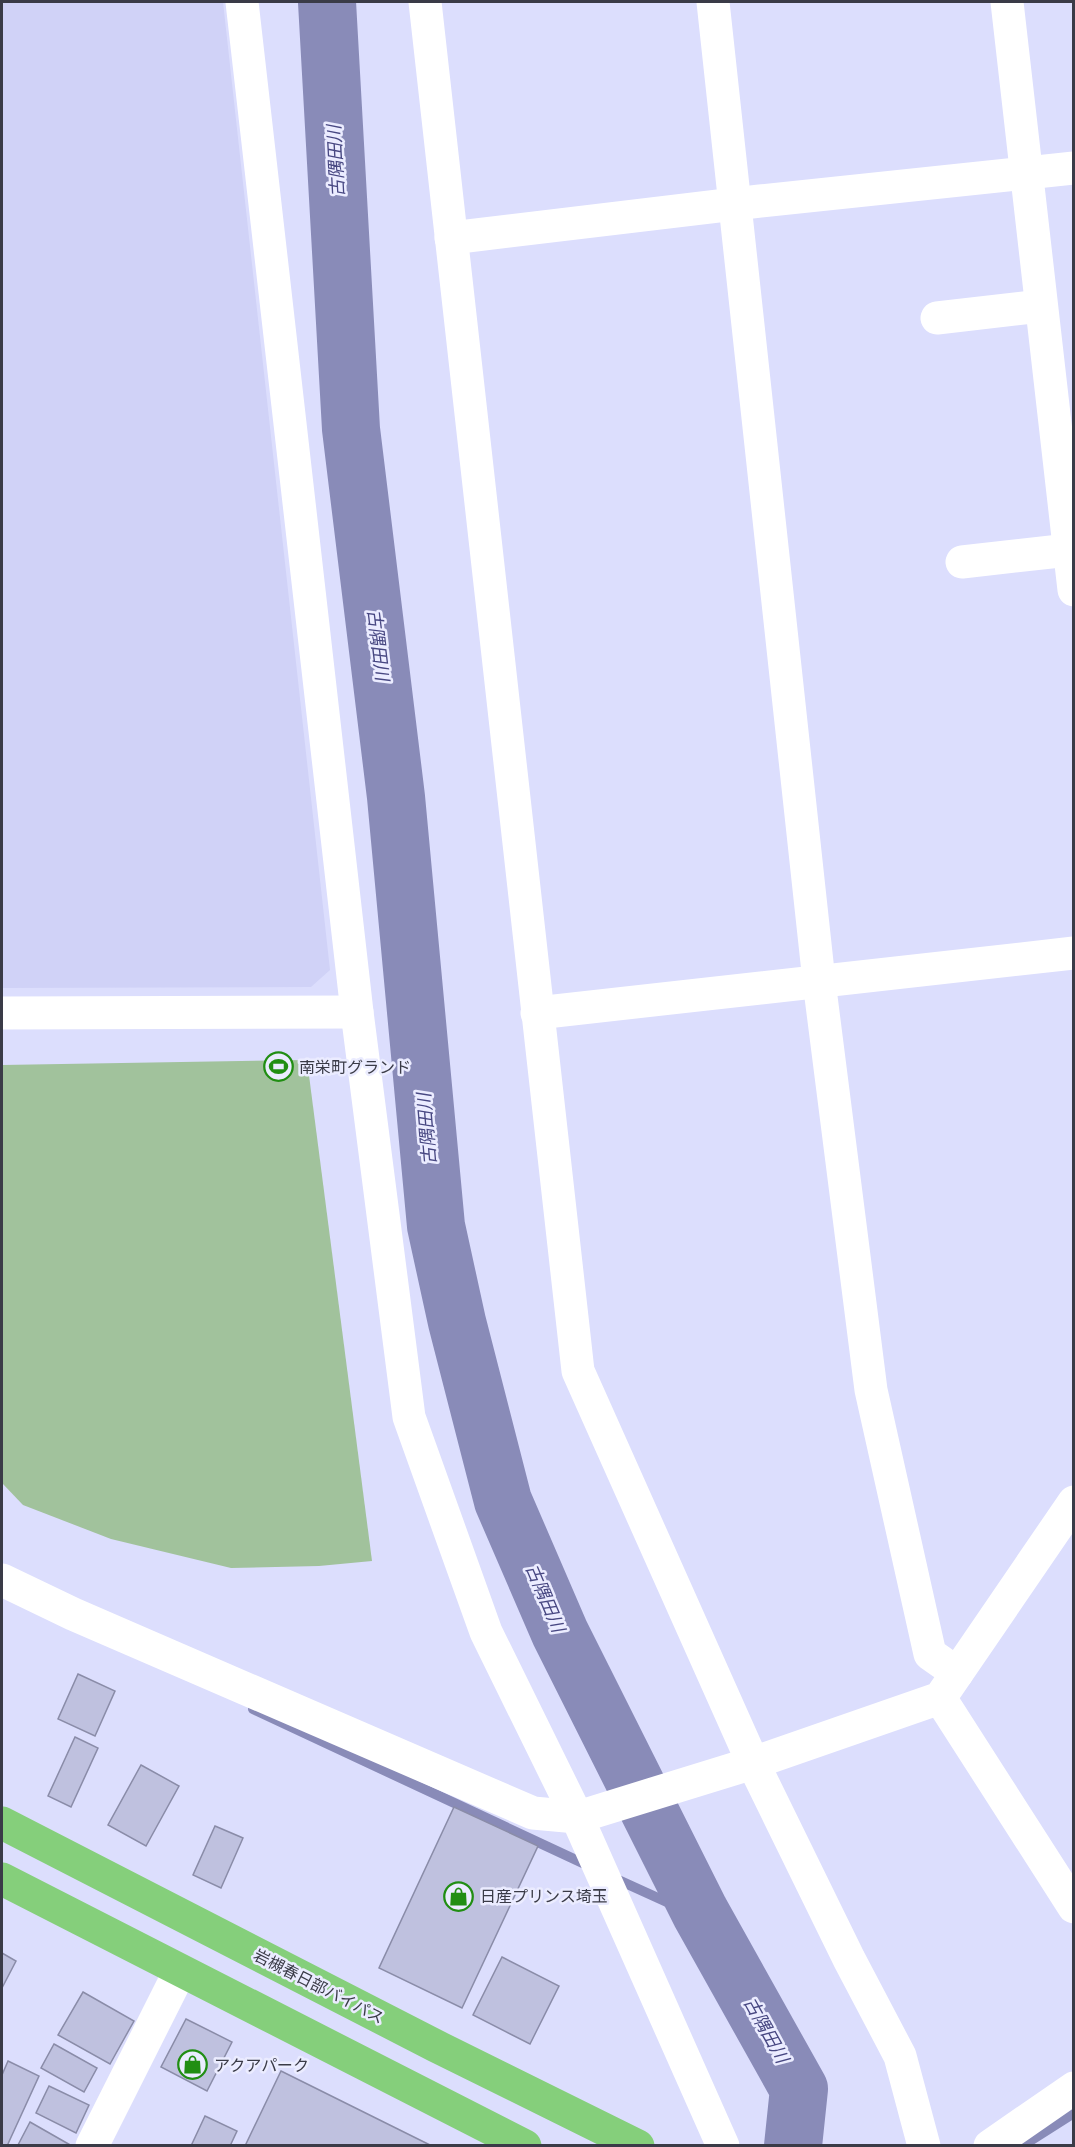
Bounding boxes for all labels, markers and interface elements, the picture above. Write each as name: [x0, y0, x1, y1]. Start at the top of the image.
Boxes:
water label: 古隅田川: [322, 122, 349, 198]
water label: 古隅田川: [363, 608, 395, 684]
sports icon: 南栄町グランド: [262, 1051, 294, 1083]
place label: 南栄町グランド: [299, 1057, 411, 1077]
water label: 古隅田川: [412, 1090, 441, 1166]
water label: 古隅田川: [521, 1560, 571, 1637]
shop icon: 日産プリンス埼玉: [443, 1880, 475, 1912]
place label: 日産プリンス埼玉: [480, 1886, 608, 1906]
street label: 岩槻春日部バイパス: [250, 1944, 388, 2028]
water label: 古隅田川: [739, 1993, 795, 2069]
shop icon: アクアパーク: [177, 2049, 209, 2081]
place label: アクアパーク: [214, 2055, 309, 2075]

